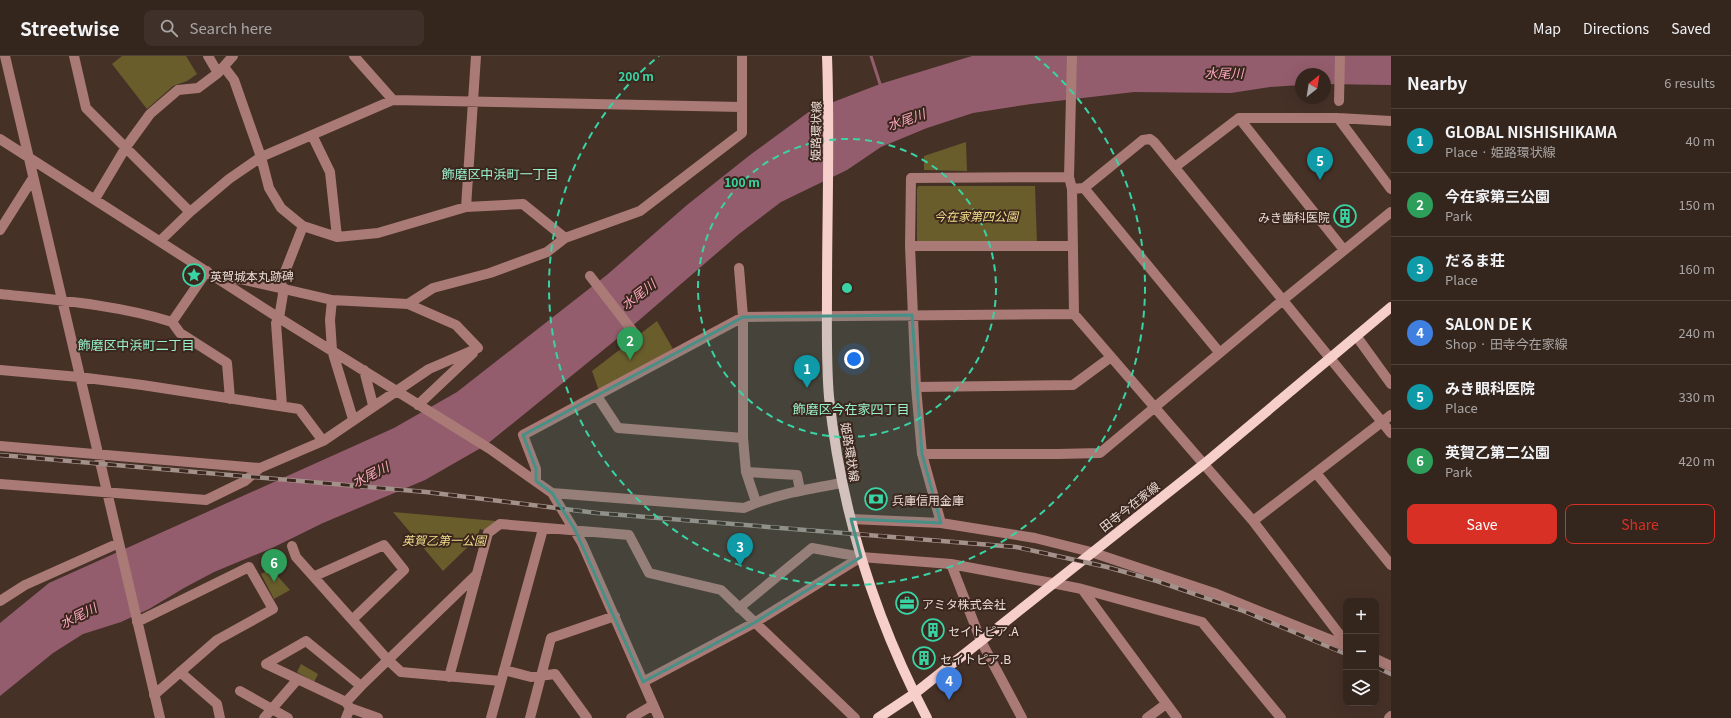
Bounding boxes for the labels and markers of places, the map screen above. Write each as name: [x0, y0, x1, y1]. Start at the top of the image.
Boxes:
pin: 5: [1307, 147, 1333, 180]
building icon: みき歯科医院: [1332, 203, 1358, 229]
place label: みき歯科医院: [1258, 208, 1330, 225]
place icon: 英賀城本丸跡碑: [181, 262, 207, 288]
place label: 英賀城本丸跡碑: [210, 267, 294, 284]
centre of rings: [840, 281, 854, 295]
pin: 2: [617, 327, 643, 360]
pin: 1: [794, 355, 820, 388]
bank icon: 兵庫信用金庫: [863, 486, 889, 512]
place label: 兵庫信用金庫: [892, 491, 964, 508]
pin: 3: [727, 533, 753, 566]
pin: 6: [261, 549, 287, 582]
office icon: アミタ株式会社: [894, 590, 920, 616]
place label: アミタ株式会社: [922, 595, 1006, 612]
building icon: セイトピア.A: [920, 617, 946, 643]
place label: セイトピア.A: [948, 622, 1019, 639]
building icon: セイトピア.B: [911, 645, 937, 671]
place label: セイトピア.B: [940, 650, 1011, 667]
pin: 4: [936, 667, 962, 700]

